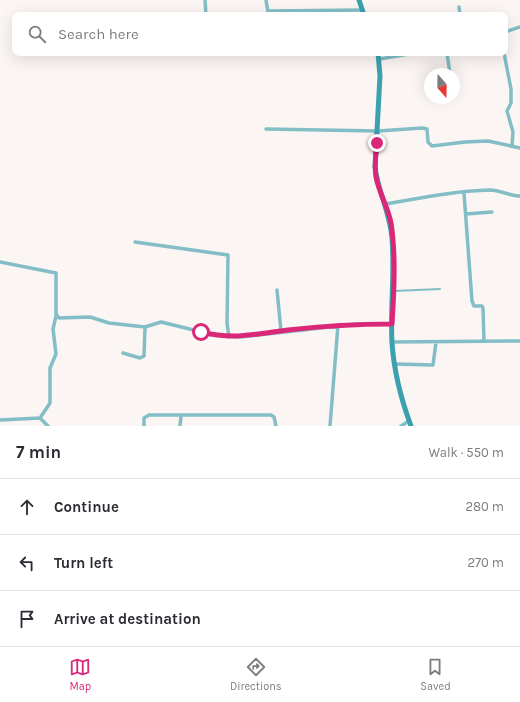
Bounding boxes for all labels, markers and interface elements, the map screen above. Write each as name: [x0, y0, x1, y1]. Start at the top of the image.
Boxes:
search box: [12, 12, 508, 56]
icon: search: [26, 23, 48, 45]
text: Search here: [58, 25, 139, 43]
north arrow: [424, 68, 460, 104]
route end: [368, 134, 386, 152]
route start: [192, 323, 210, 341]
text: 7 min: [16, 442, 61, 462]
text: Walk · 550 m: [429, 445, 504, 460]
icon: ahead: [16, 496, 38, 518]
text: Continue: [54, 498, 119, 516]
text: 280 m: [466, 499, 504, 514]
icon: left: [16, 552, 38, 574]
text: Turn left: [54, 554, 113, 572]
text: 270 m: [467, 555, 504, 570]
icon: arrive: [16, 608, 38, 630]
text: Arrive at destination: [54, 610, 201, 628]
tab: Map: [69, 656, 91, 693]
tab: Directions: [230, 656, 282, 693]
tab: Saved: [420, 656, 451, 693]

